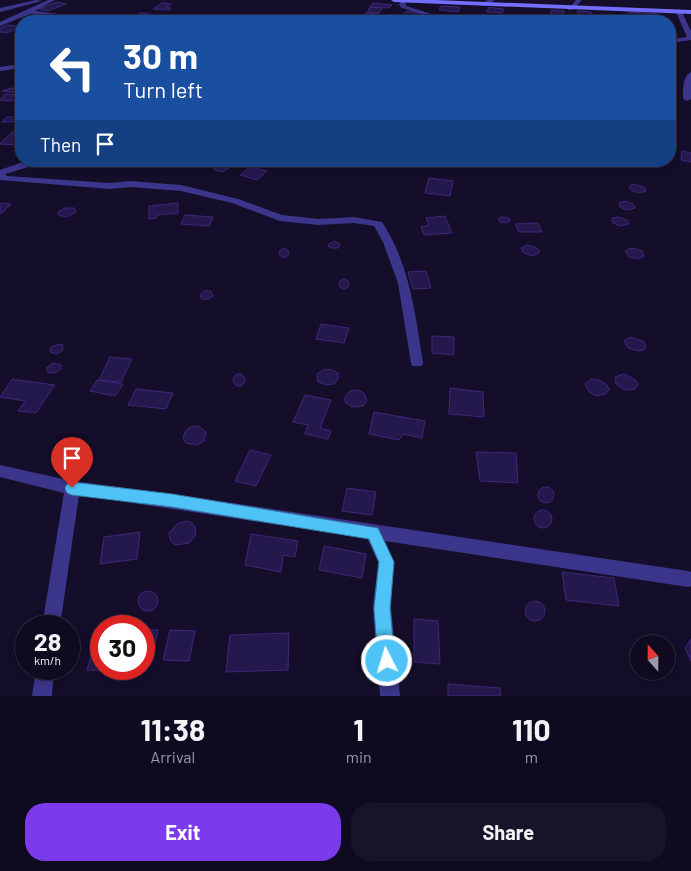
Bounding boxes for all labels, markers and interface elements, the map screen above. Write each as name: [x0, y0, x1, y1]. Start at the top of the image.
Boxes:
text: 30 m: [123, 34, 198, 76]
icon: left: [40, 35, 105, 100]
text: Turn left: [123, 76, 203, 102]
icon: arrive: [91, 130, 119, 158]
text: Then: [40, 133, 81, 156]
pin: [51, 437, 93, 488]
icon: arrive: [58, 444, 86, 472]
speed limit sign: 30: [90, 615, 155, 680]
text: 28: [34, 626, 61, 656]
position arrow: [360, 634, 412, 686]
north arrow: [630, 635, 675, 680]
map controls: [630, 635, 675, 680]
text: km/h: [34, 653, 61, 667]
text: 11:38: [140, 711, 205, 747]
text: 1: [353, 711, 364, 747]
text: 110: [512, 711, 551, 747]
text: Arrival: [150, 747, 195, 766]
text: min: [346, 747, 372, 766]
text: m: [525, 747, 538, 766]
button: Exit: [25, 803, 341, 861]
button: Share: [351, 803, 666, 861]

